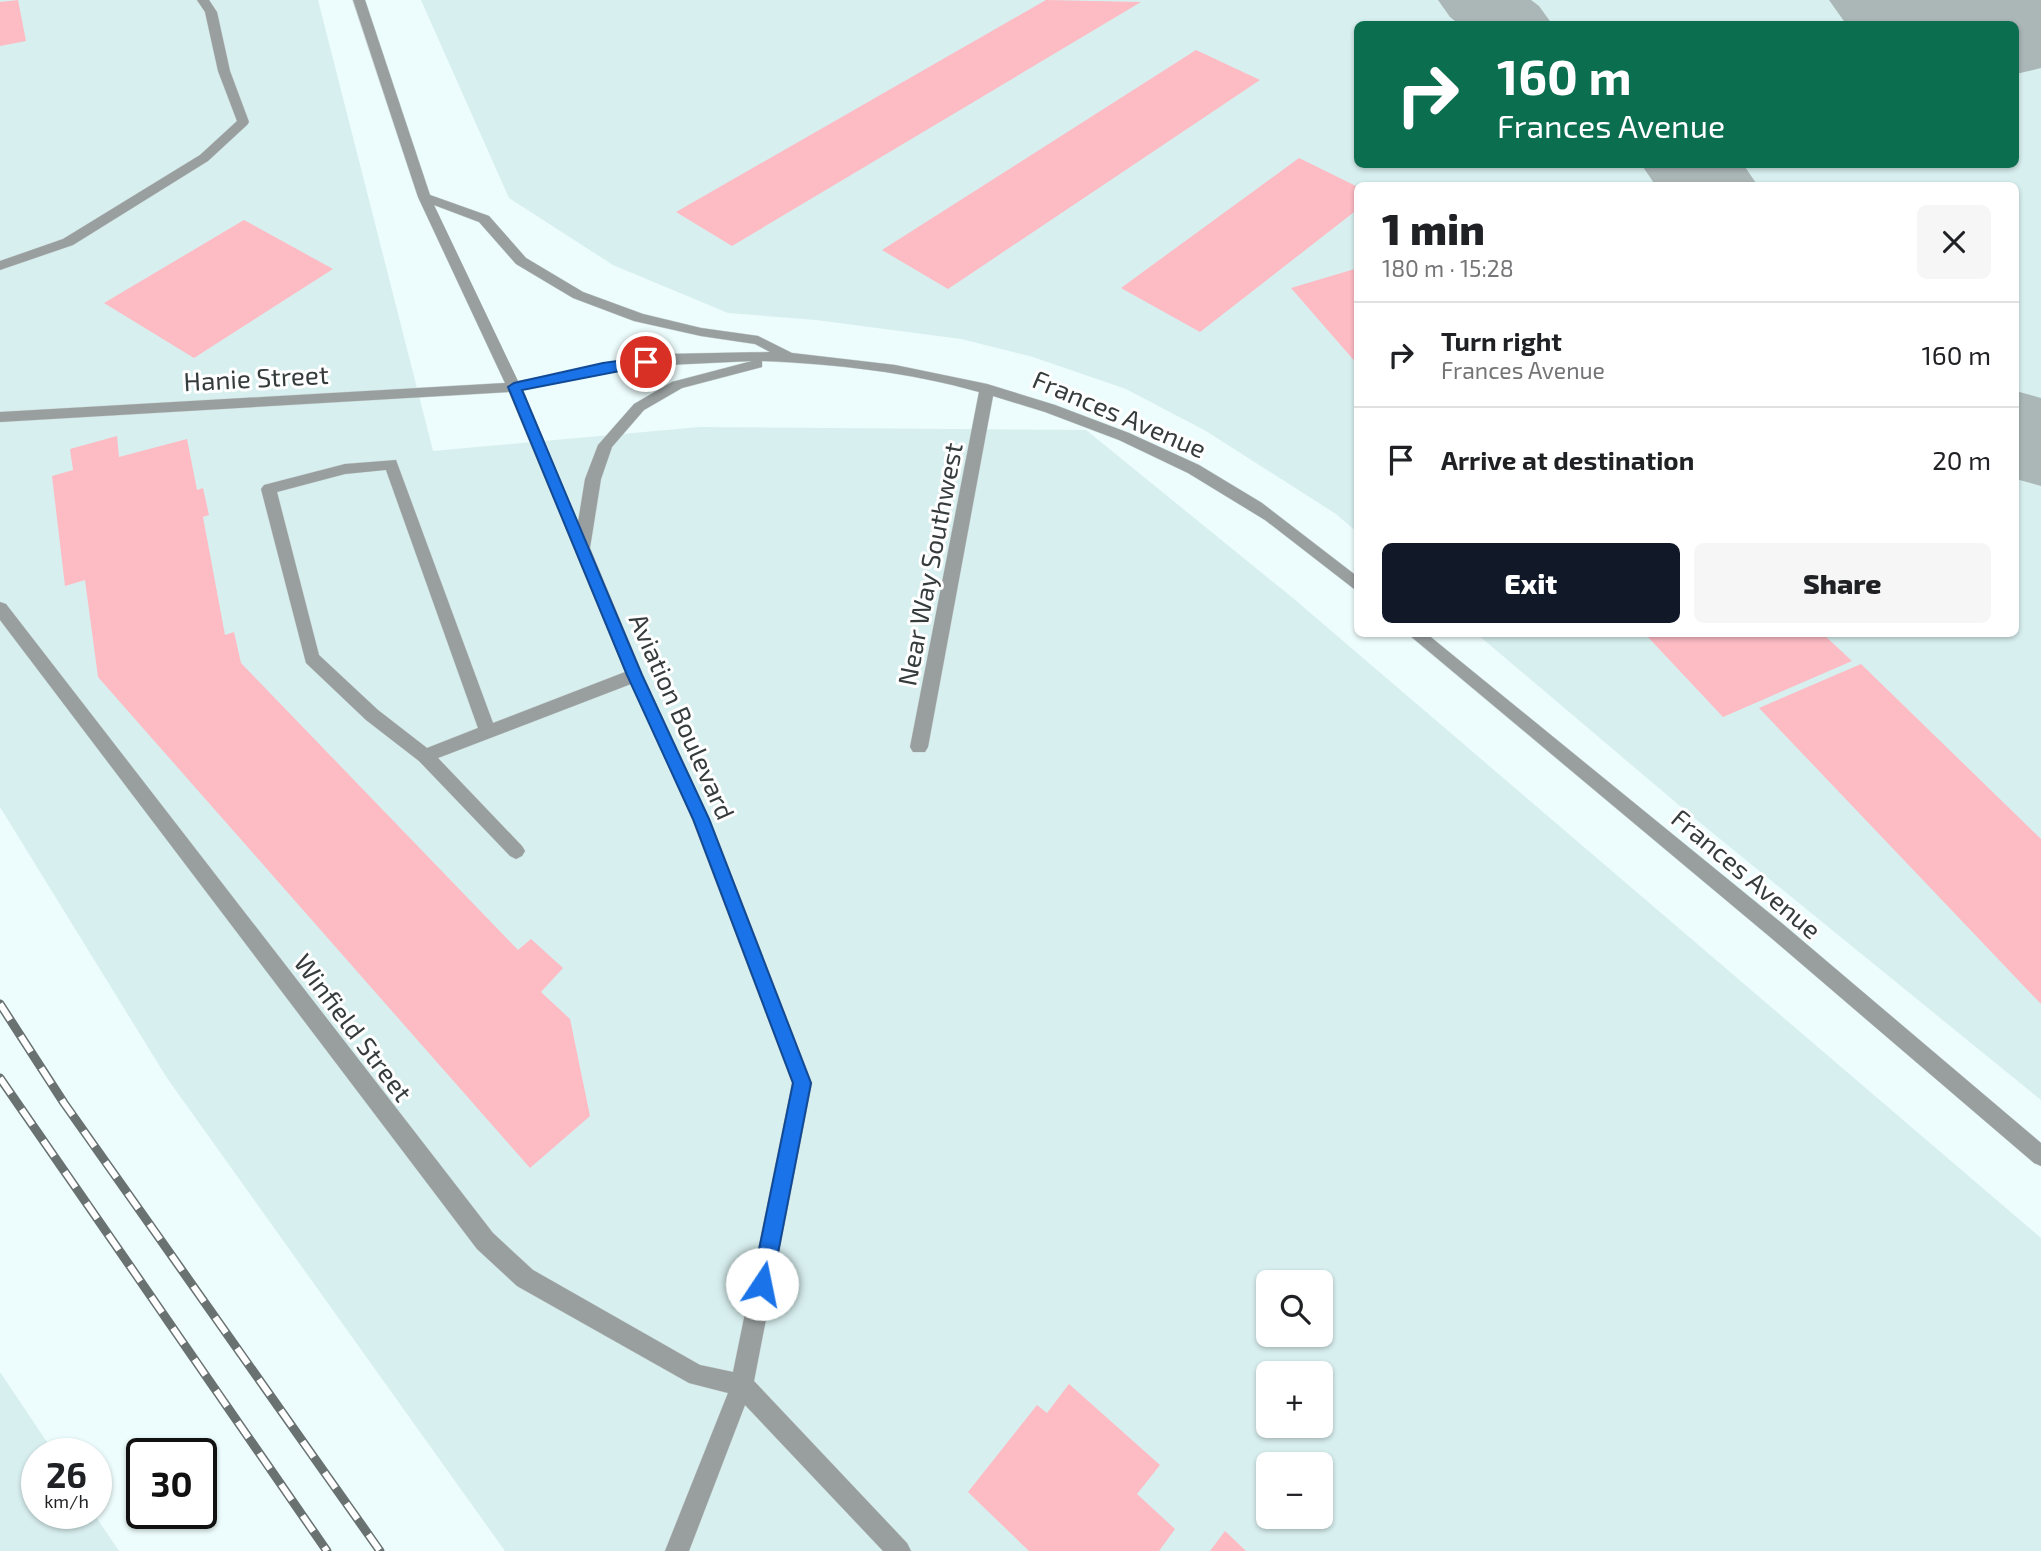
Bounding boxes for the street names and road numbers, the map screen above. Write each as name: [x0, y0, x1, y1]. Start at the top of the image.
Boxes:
street label: Hanie Street: [183, 358, 329, 396]
street label: Frances Avenue: [1029, 363, 1211, 463]
street label: Near Way Southwest: [890, 440, 968, 688]
street label: Aviation Boulevard: [624, 608, 742, 824]
street label: Frances Avenue: [1666, 802, 1828, 944]
street label: Winfield Street: [288, 947, 420, 1107]

